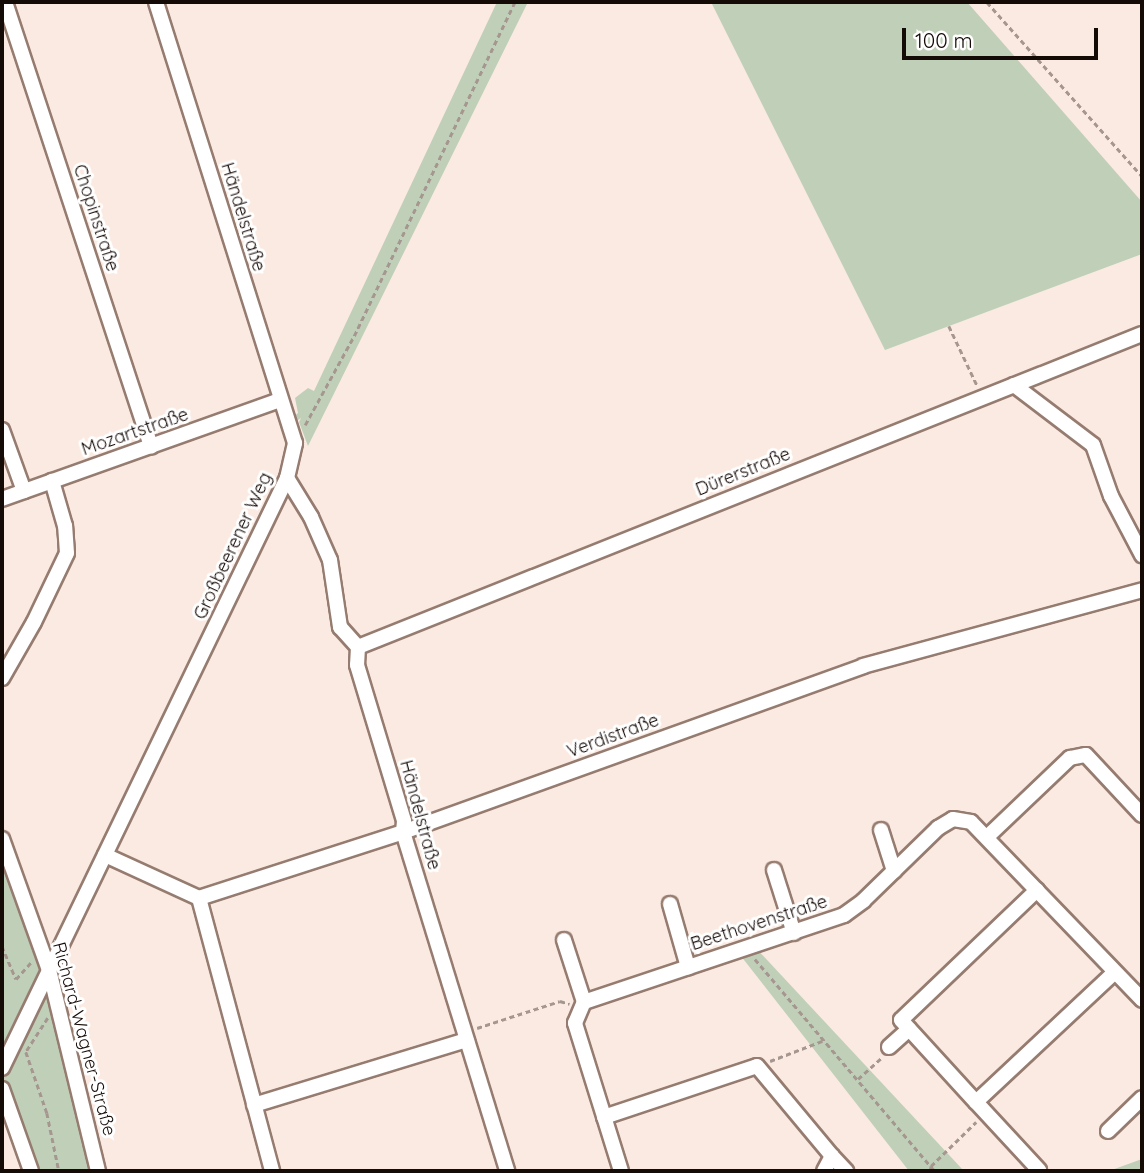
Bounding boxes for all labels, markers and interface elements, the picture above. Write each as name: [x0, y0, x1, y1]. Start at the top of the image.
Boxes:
scale bar: [906, 14, 1102, 58]
text: 100 m: [915, 27, 973, 53]
street label: Händelstraße: [216, 160, 270, 274]
street label: Chopinstraße: [69, 162, 123, 274]
street label: Mozartstraße: [79, 404, 191, 460]
street label: Dürerstraße: [693, 443, 793, 501]
street label: Großbeerener Weg: [189, 469, 277, 623]
street label: Verdistraße: [564, 709, 662, 763]
street label: Händelstraße: [395, 758, 445, 872]
street label: Beethovenstraße: [688, 891, 830, 955]
street label: Richard-Wagner-Straße: [48, 940, 120, 1138]

